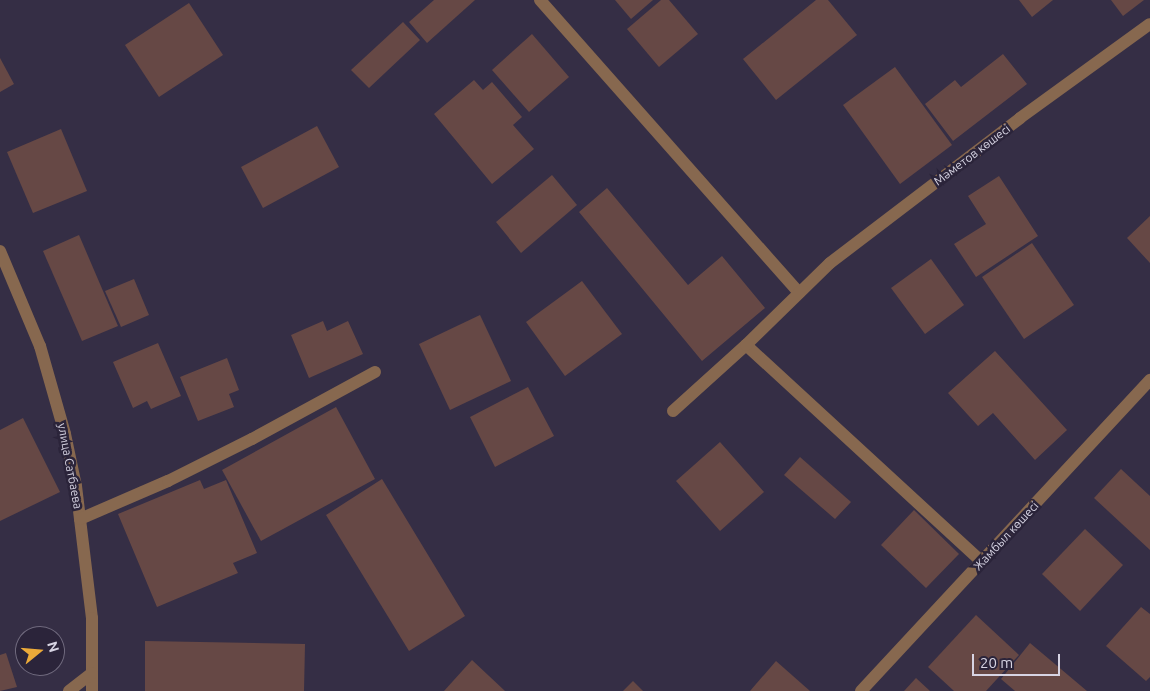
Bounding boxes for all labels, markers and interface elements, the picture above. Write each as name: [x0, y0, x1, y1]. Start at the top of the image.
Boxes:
street label: Мәметов көшесі: [931, 122, 1013, 188]
street label: улица Сатбаева: [55, 422, 85, 510]
street label: Жамбыл көшесі: [970, 499, 1042, 573]
north arrow: [15, 626, 65, 676]
text: N: [44, 640, 63, 654]
scale bar: [975, 644, 1062, 676]
text: 20 m: [980, 654, 1013, 671]

